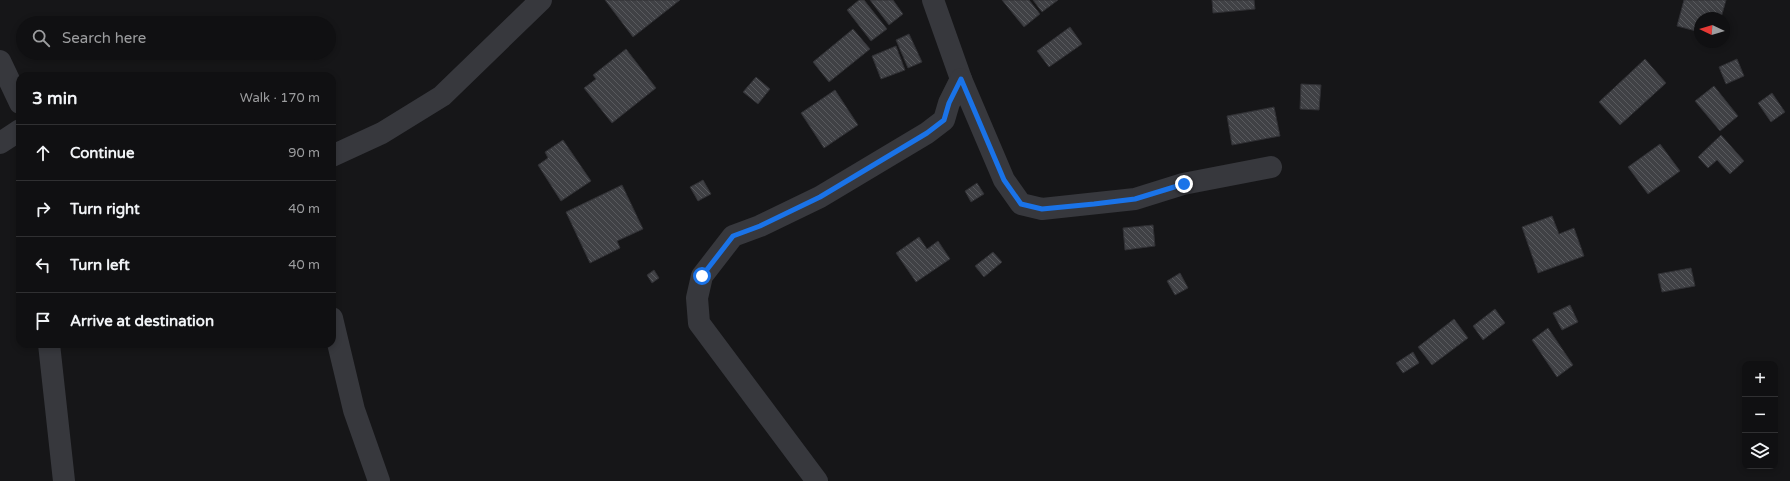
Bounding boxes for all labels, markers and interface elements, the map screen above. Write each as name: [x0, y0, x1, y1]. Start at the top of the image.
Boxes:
north arrow: [1694, 12, 1730, 48]
search box: [16, 16, 336, 60]
icon: search: [30, 27, 52, 49]
text: Search here: [62, 29, 146, 47]
text: 3 min: [32, 88, 77, 109]
text: Walk · 170 m: [240, 90, 320, 106]
icon: ahead: [32, 142, 54, 164]
text: Continue: [70, 144, 134, 162]
text: 90 m: [288, 145, 320, 161]
route end: [1175, 175, 1193, 193]
icon: right: [32, 198, 54, 220]
text: Turn right: [70, 200, 140, 218]
text: 40 m: [288, 201, 320, 217]
icon: left: [32, 254, 54, 276]
text: Turn left: [70, 256, 130, 274]
text: 40 m: [288, 257, 320, 273]
route start: [693, 267, 711, 285]
icon: arrive: [32, 310, 54, 332]
text: Arrive at destination: [70, 312, 214, 330]
map controls: [1742, 361, 1778, 469]
button: +: [1742, 361, 1778, 397]
button: −: [1742, 397, 1778, 433]
button: layers: [1742, 433, 1778, 469]

